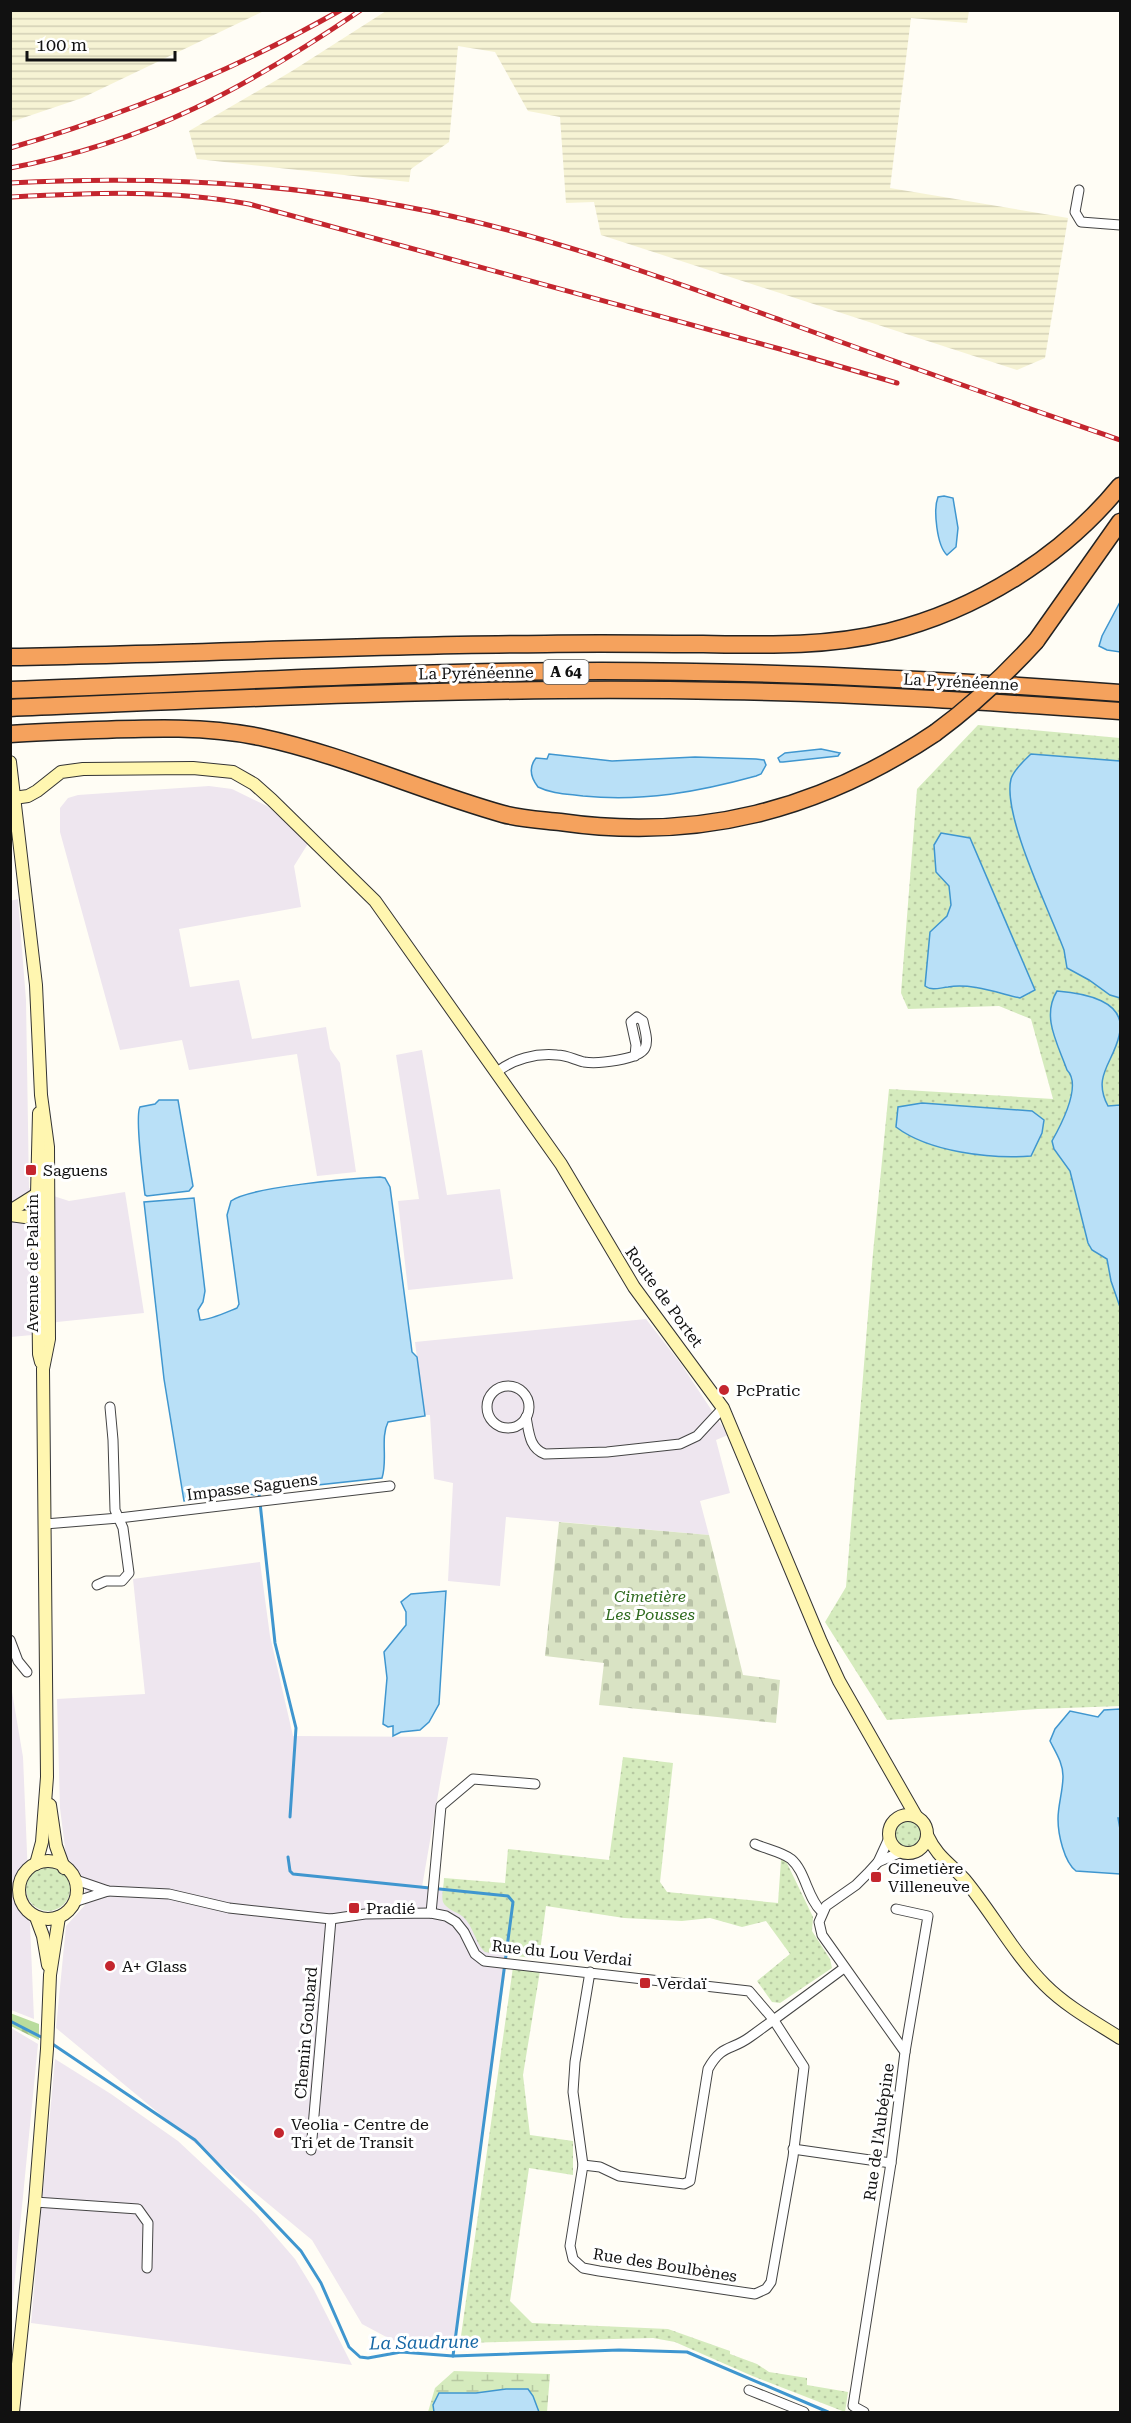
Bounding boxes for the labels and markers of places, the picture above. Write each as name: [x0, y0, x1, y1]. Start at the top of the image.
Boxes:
place label: Saguens: [43, 1161, 108, 1180]
marker: Saguens: [24, 1163, 38, 1177]
place label: PcPratic: [736, 1381, 800, 1400]
marker: PcPratic: [717, 1383, 731, 1397]
place label: Cimetière Villeneuve: [888, 1859, 970, 1896]
marker: Cimetière Villeneuve: [869, 1870, 883, 1884]
place label: Pradié: [366, 1899, 416, 1918]
marker: Pradié: [347, 1901, 361, 1915]
place label: A+ Glass: [122, 1957, 187, 1976]
marker: A+ Glass: [103, 1959, 117, 1973]
place label: Verdaï: [657, 1974, 707, 1993]
marker: Verdaï: [638, 1976, 652, 1990]
place label: Veolia - Centre de Tri et de Transit: [291, 2115, 429, 2152]
marker: Veolia - Centre de Tri et de Transit: [272, 2126, 286, 2140]

